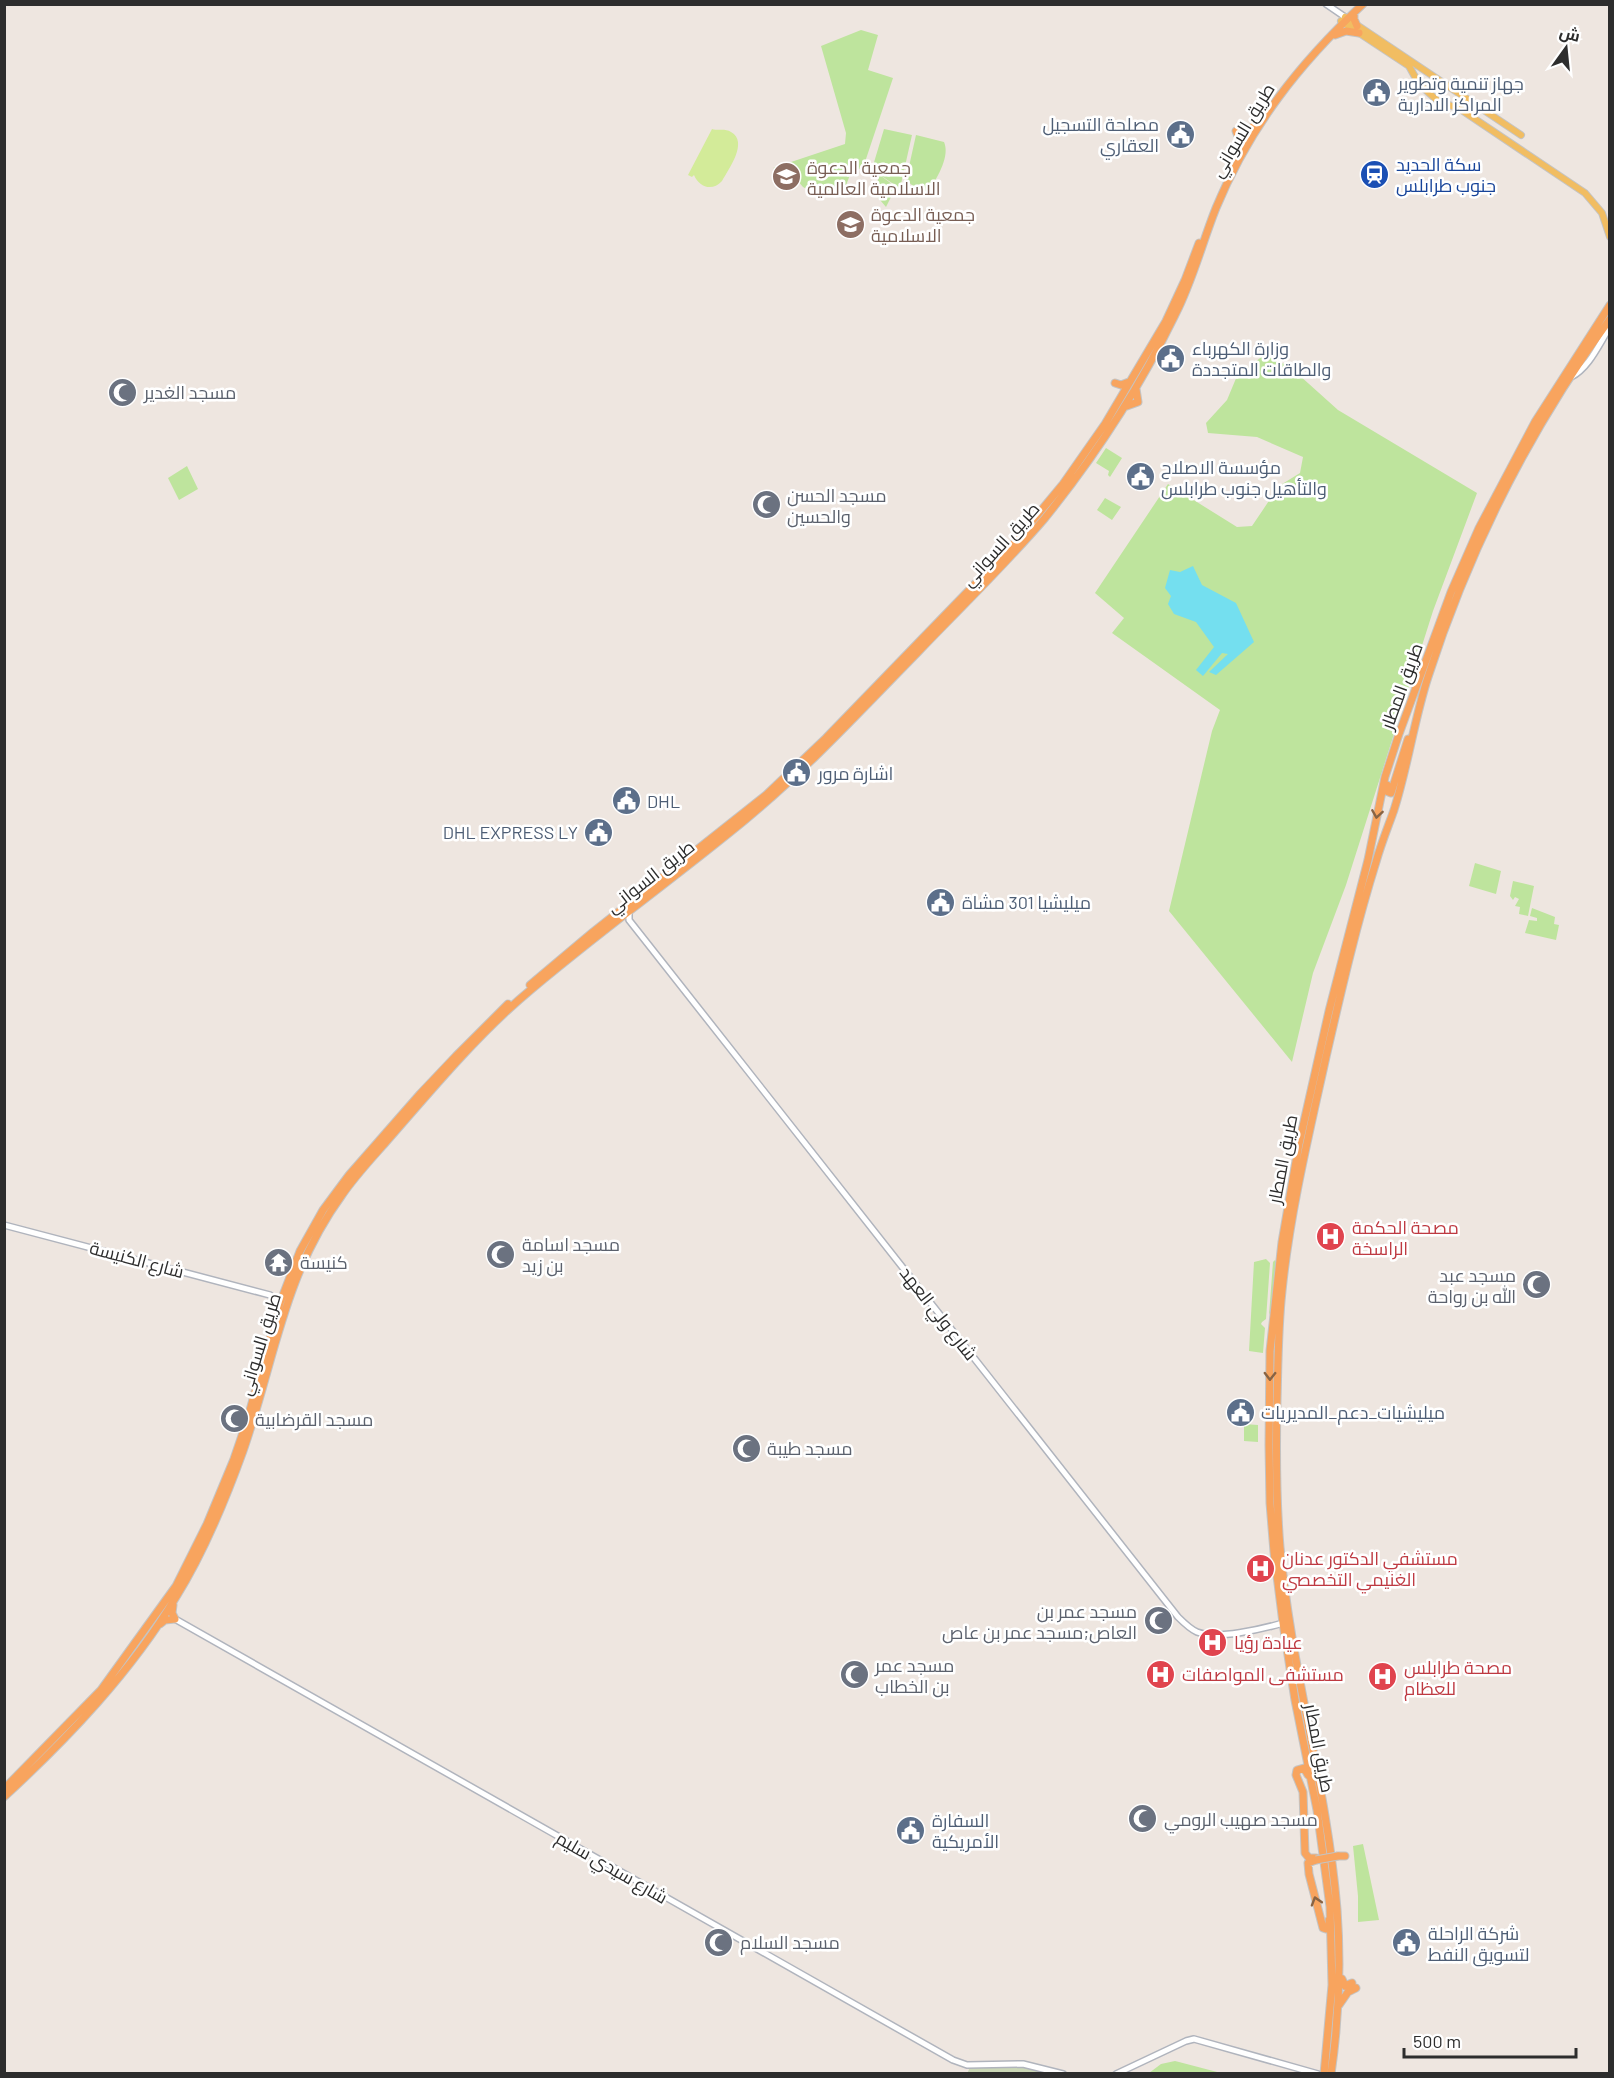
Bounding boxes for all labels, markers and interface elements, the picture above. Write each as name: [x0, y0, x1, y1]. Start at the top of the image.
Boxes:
north arrow: [1536, 18, 1596, 78]
text: ش: [1557, 21, 1582, 46]
place label: جهاز تنمية وتطوير المراكز الادارية: [1397, 72, 1524, 116]
public building icon: جهاز تنمية وتطوير المراكز الادارية: [1361, 77, 1393, 109]
street label: طريق السواني: [1205, 79, 1282, 183]
place label: مصلحة التسجيل العقاري: [1042, 113, 1159, 160]
public building icon: مصلحة التسجيل العقاري: [1164, 118, 1196, 150]
place label: سكة الحديد جنوب طرابلس: [1396, 153, 1496, 197]
place label: جمعية الدعوة الاسلامية العالمية: [807, 156, 941, 199]
station icon: سكة الحديد جنوب طرابلس: [1359, 158, 1391, 190]
school or university icon: جمعية الدعوة الاسلامية العالمية: [770, 161, 802, 193]
place label: جمعية الدعوة الاسلامية: [871, 203, 975, 246]
school or university icon: جمعية الدعوة الاسلامية: [834, 208, 866, 240]
place label: وزارة الكهرباء والطاقات المتجددة: [1192, 337, 1331, 381]
public building icon: وزارة الكهرباء والطاقات المتجددة: [1155, 342, 1187, 374]
mosque icon: مسجد الغدير: [107, 376, 139, 408]
place label: مسجد الغدير: [143, 381, 236, 404]
place label: مؤسسة الاصلاح والتأهيل جنوب طرابلس: [1161, 456, 1327, 500]
public building icon: مؤسسة الاصلاح والتأهيل جنوب طرابلس: [1124, 461, 1156, 493]
place label: مسجد الحسن والحسين: [787, 484, 887, 528]
mosque icon: مسجد الحسن والحسين: [750, 489, 782, 521]
street label: طريق السواني: [956, 497, 1047, 593]
street label: طريق المطار: [1375, 640, 1429, 734]
public building icon: اشارة مرور: [781, 757, 813, 789]
place label: اشارة مرور: [817, 762, 893, 785]
public building icon: DHL: [610, 785, 642, 817]
place label: DHL: [647, 790, 680, 812]
one-way arrow: [1372, 809, 1384, 819]
public building icon: DHL EXPRESS LY: [583, 816, 615, 848]
place label: DHL EXPRESS LY: [443, 821, 578, 843]
street label: طريق السواني: [601, 835, 701, 920]
public building icon: ميليشيا 301 مشاة: [925, 886, 957, 918]
place label: ميليشيا 301 مشاة: [962, 891, 1091, 913]
street label: طريق المطار: [1262, 1113, 1303, 1207]
place label: مصحة الحكمة الراسخة: [1352, 1216, 1459, 1260]
hospital icon: مصحة الحكمة الراسخة: [1315, 1221, 1347, 1253]
place label: مسجد اسامة بن زيد: [522, 1233, 620, 1277]
street label: شارع الكنيسة: [87, 1236, 186, 1284]
mosque icon: مسجد اسامة بن زيد: [485, 1238, 517, 1270]
temple icon: كنيسة: [263, 1246, 295, 1278]
place label: كنيسة: [300, 1251, 348, 1273]
street label: شارع ولي العهد: [892, 1262, 982, 1367]
place label: مسجد عبد الله بن رواحة: [1428, 1264, 1516, 1308]
mosque icon: مسجد عبد الله بن رواحة: [1521, 1269, 1553, 1301]
street label: طريق السواني: [233, 1290, 289, 1399]
one-way arrow: [1264, 1371, 1276, 1380]
public building icon: ميليشيات_دعم_المديريات: [1224, 1396, 1256, 1428]
place label: ميليشيات_دعم_المديريات: [1261, 1401, 1445, 1425]
mosque icon: مسجد القرضابية: [218, 1403, 250, 1435]
place label: مسجد القرضابية: [255, 1408, 373, 1431]
mosque icon: مسجد طيبة: [730, 1432, 762, 1464]
place label: مسجد طيبة: [767, 1437, 852, 1459]
place label: مستشفي الدكتور عدنان الغنيمي التخصصي: [1282, 1547, 1458, 1594]
hospital icon: مستشفي الدكتور عدنان الغنيمي التخصصي: [1245, 1552, 1277, 1584]
place label: مسجد عمر بن العاص;مسجد عمر بن عاص: [942, 1600, 1137, 1644]
mosque icon: مسجد عمر بن العاص;مسجد عمر بن عاص: [1142, 1605, 1174, 1637]
hospital icon: عيادة رؤيا: [1197, 1626, 1229, 1658]
place label: عيادة رؤيا: [1234, 1631, 1303, 1654]
place label: مسجد عمر بن الخطاب: [874, 1654, 954, 1698]
place label: مصحة طرابلس للعظام: [1404, 1656, 1512, 1701]
hospital icon: مستشفى المواصفات: [1145, 1658, 1177, 1690]
mosque icon: مسجد عمر بن الخطاب: [838, 1659, 870, 1691]
hospital icon: مصحة طرابلس للعظام: [1367, 1661, 1399, 1693]
place label: مستشفى المواصفات: [1182, 1663, 1344, 1686]
street label: طريق المطار: [1298, 1701, 1339, 1795]
mosque icon: مسجد صهيب الرومي: [1127, 1803, 1159, 1835]
place label: مسجد صهيب الرومي: [1164, 1808, 1318, 1834]
place label: السفارة الأمريكية: [932, 1809, 999, 1853]
public building icon: السفارة الأمريكية: [895, 1814, 927, 1846]
street label: شارع سيدي سليم: [550, 1826, 672, 1911]
one-way arrow: [1311, 1896, 1323, 1907]
place label: شركة الراحلة لتسويق النفط: [1428, 1922, 1530, 1967]
mosque icon: مسجد السلام: [703, 1926, 735, 1958]
public building icon: شركة الراحلة لتسويق النفط: [1391, 1927, 1423, 1959]
place label: مسجد السلام: [740, 1931, 840, 1955]
scale bar: [1404, 2021, 1576, 2059]
text: 500 m: [1413, 2030, 1461, 2052]

